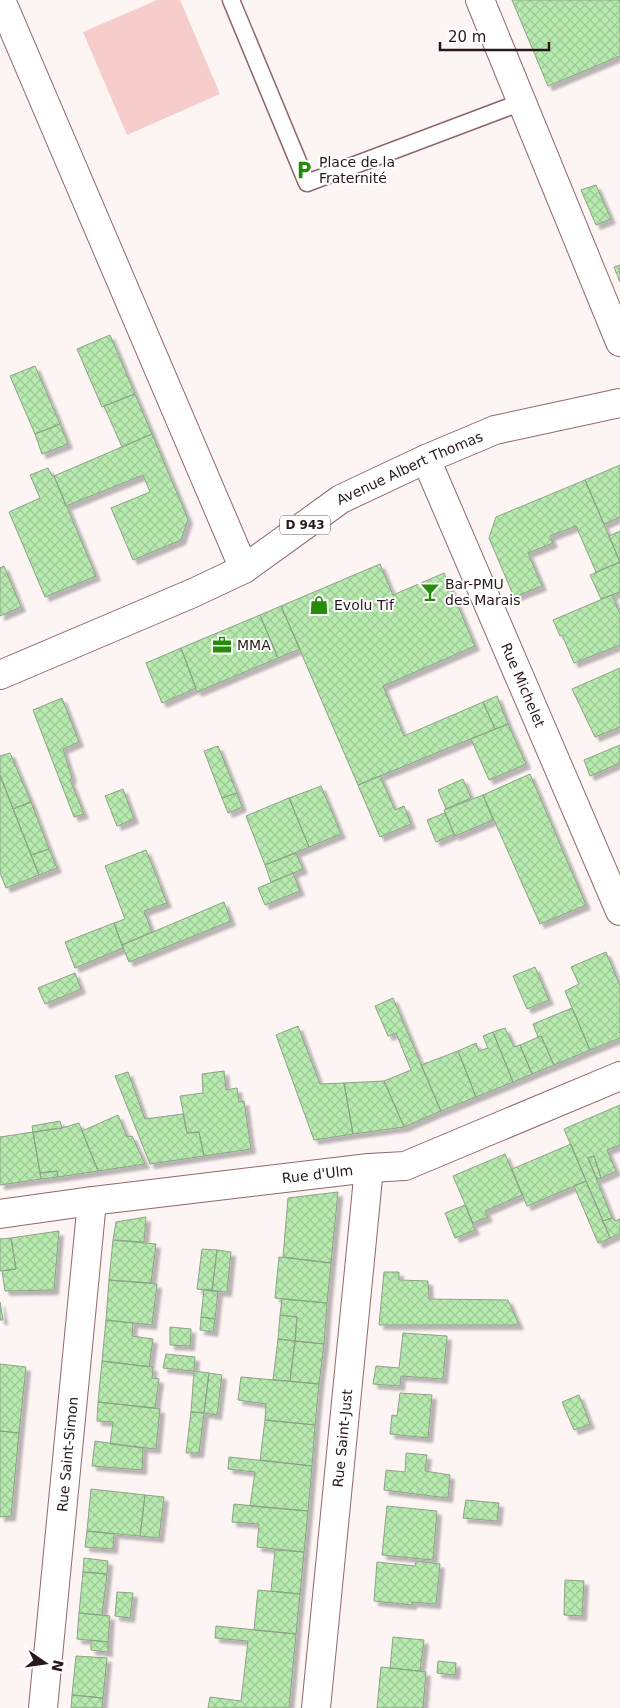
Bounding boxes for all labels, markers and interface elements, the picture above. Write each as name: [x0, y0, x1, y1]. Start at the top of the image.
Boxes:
scale bar: [440, 20, 549, 52]
text: 20 m: [448, 28, 486, 46]
place label: Place de la Fraternité: [319, 154, 395, 186]
parking icon: Place de la Fraternité: [293, 159, 315, 181]
street label: Avenue Albert Thomas: [334, 428, 485, 508]
road number: D 943: [280, 516, 330, 534]
place label: Bar-PMU des Marais: [445, 576, 520, 608]
bar icon: Bar-PMU des Marais: [419, 581, 441, 603]
shop icon: Evolu Tif: [308, 594, 330, 616]
place label: Evolu Tif: [334, 597, 395, 613]
office icon: MMA: [211, 634, 233, 656]
place label: MMA: [237, 637, 271, 653]
street label: Rue Michelet: [498, 640, 548, 730]
street label: Rue d'Ulm: [281, 1162, 354, 1186]
street label: Rue Saint-Just: [330, 1388, 355, 1488]
street label: Rue Saint-Simon: [54, 1396, 81, 1513]
north arrow: [20, 1638, 70, 1688]
text: N: [49, 1658, 67, 1673]

